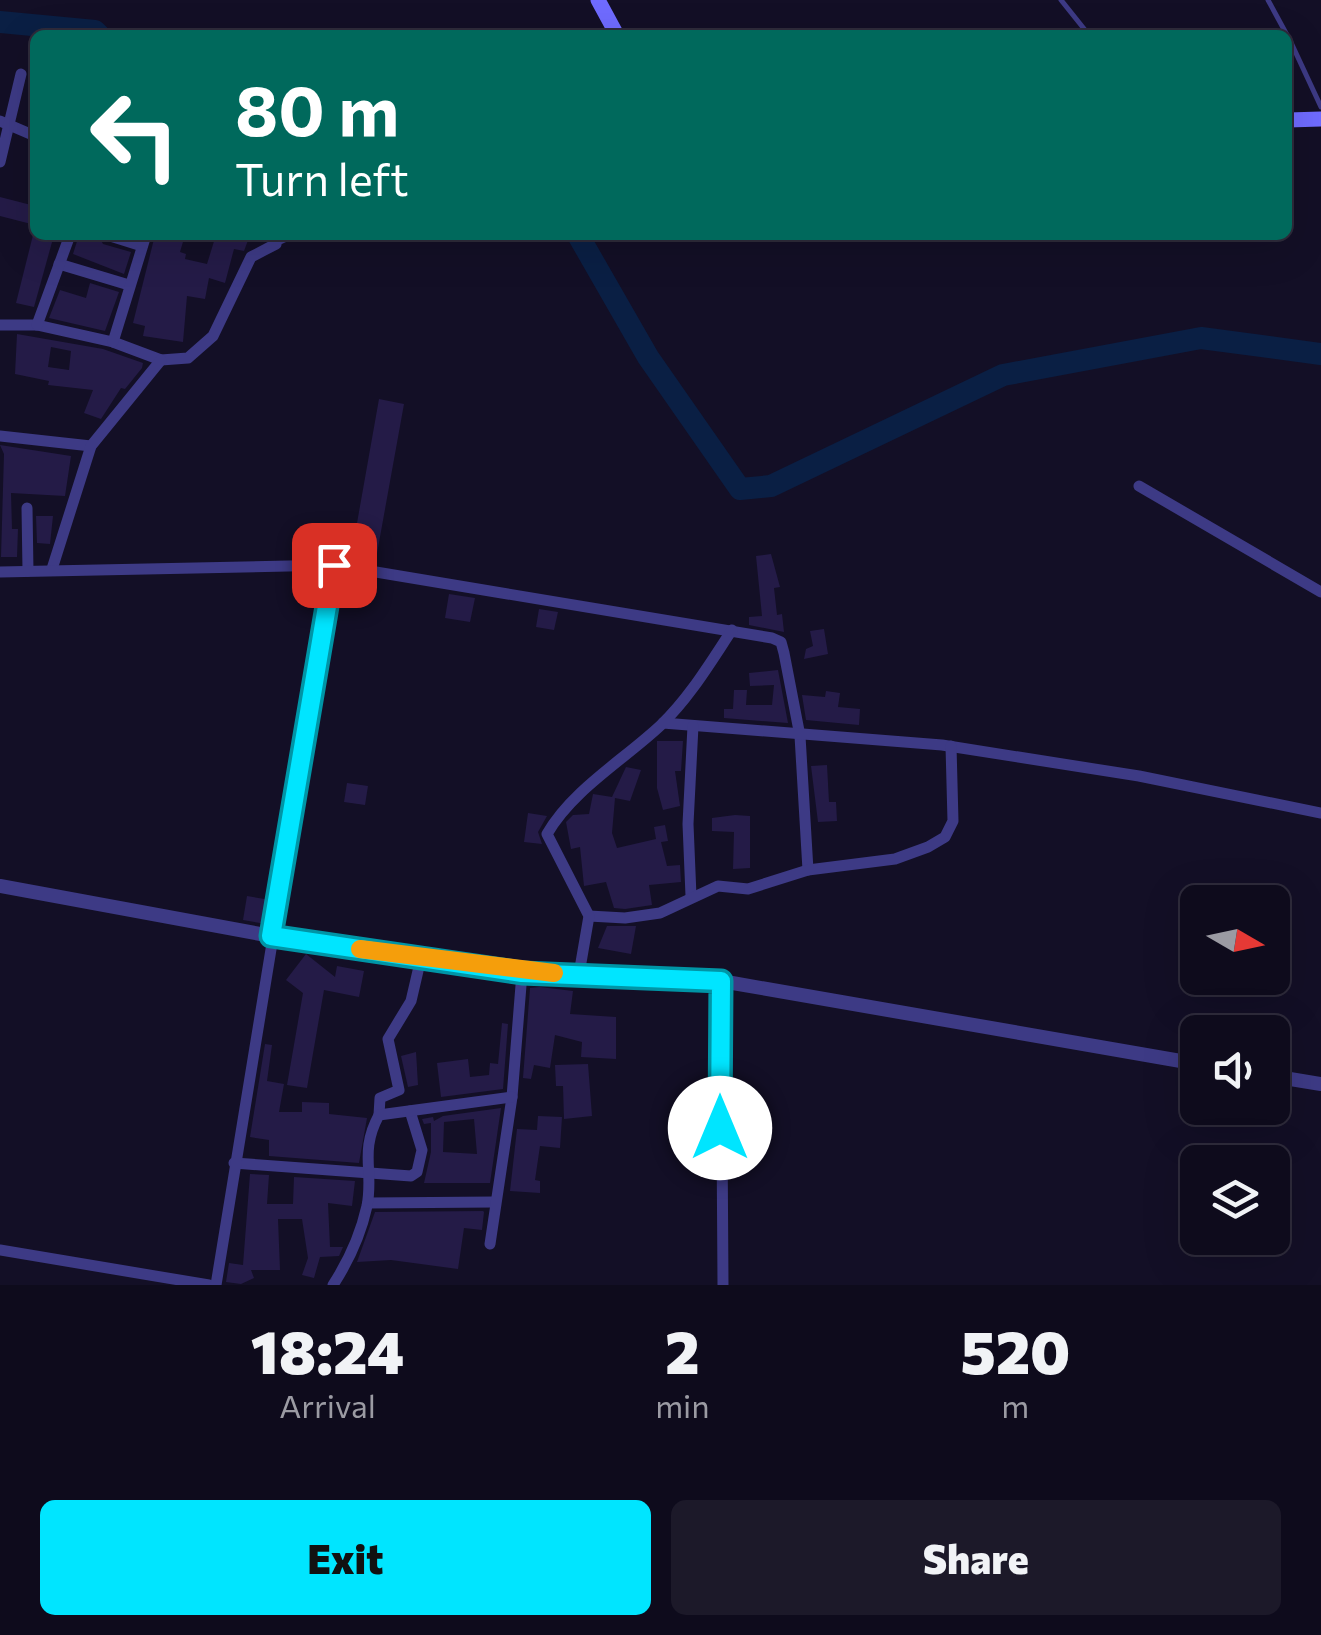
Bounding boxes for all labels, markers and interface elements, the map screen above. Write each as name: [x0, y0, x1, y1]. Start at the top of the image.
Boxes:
text: 80 m: [235, 65, 399, 150]
icon: left: [70, 70, 200, 200]
text: Turn left: [235, 150, 409, 205]
pin: [292, 523, 377, 608]
icon: arrive: [307, 538, 362, 593]
north arrow: [1180, 885, 1290, 995]
map controls: [1180, 885, 1290, 1255]
button: sound: [1180, 1015, 1290, 1125]
position arrow: [668, 1076, 772, 1180]
button: layers: [1180, 1145, 1290, 1255]
text: 18:24: [251, 1313, 404, 1386]
text: 2: [665, 1313, 700, 1386]
text: 520: [960, 1313, 1070, 1386]
text: Arrival: [279, 1385, 376, 1425]
text: min: [655, 1385, 710, 1425]
text: m: [1001, 1385, 1029, 1425]
button: Exit: [40, 1500, 651, 1615]
button: Share: [671, 1500, 1281, 1615]

